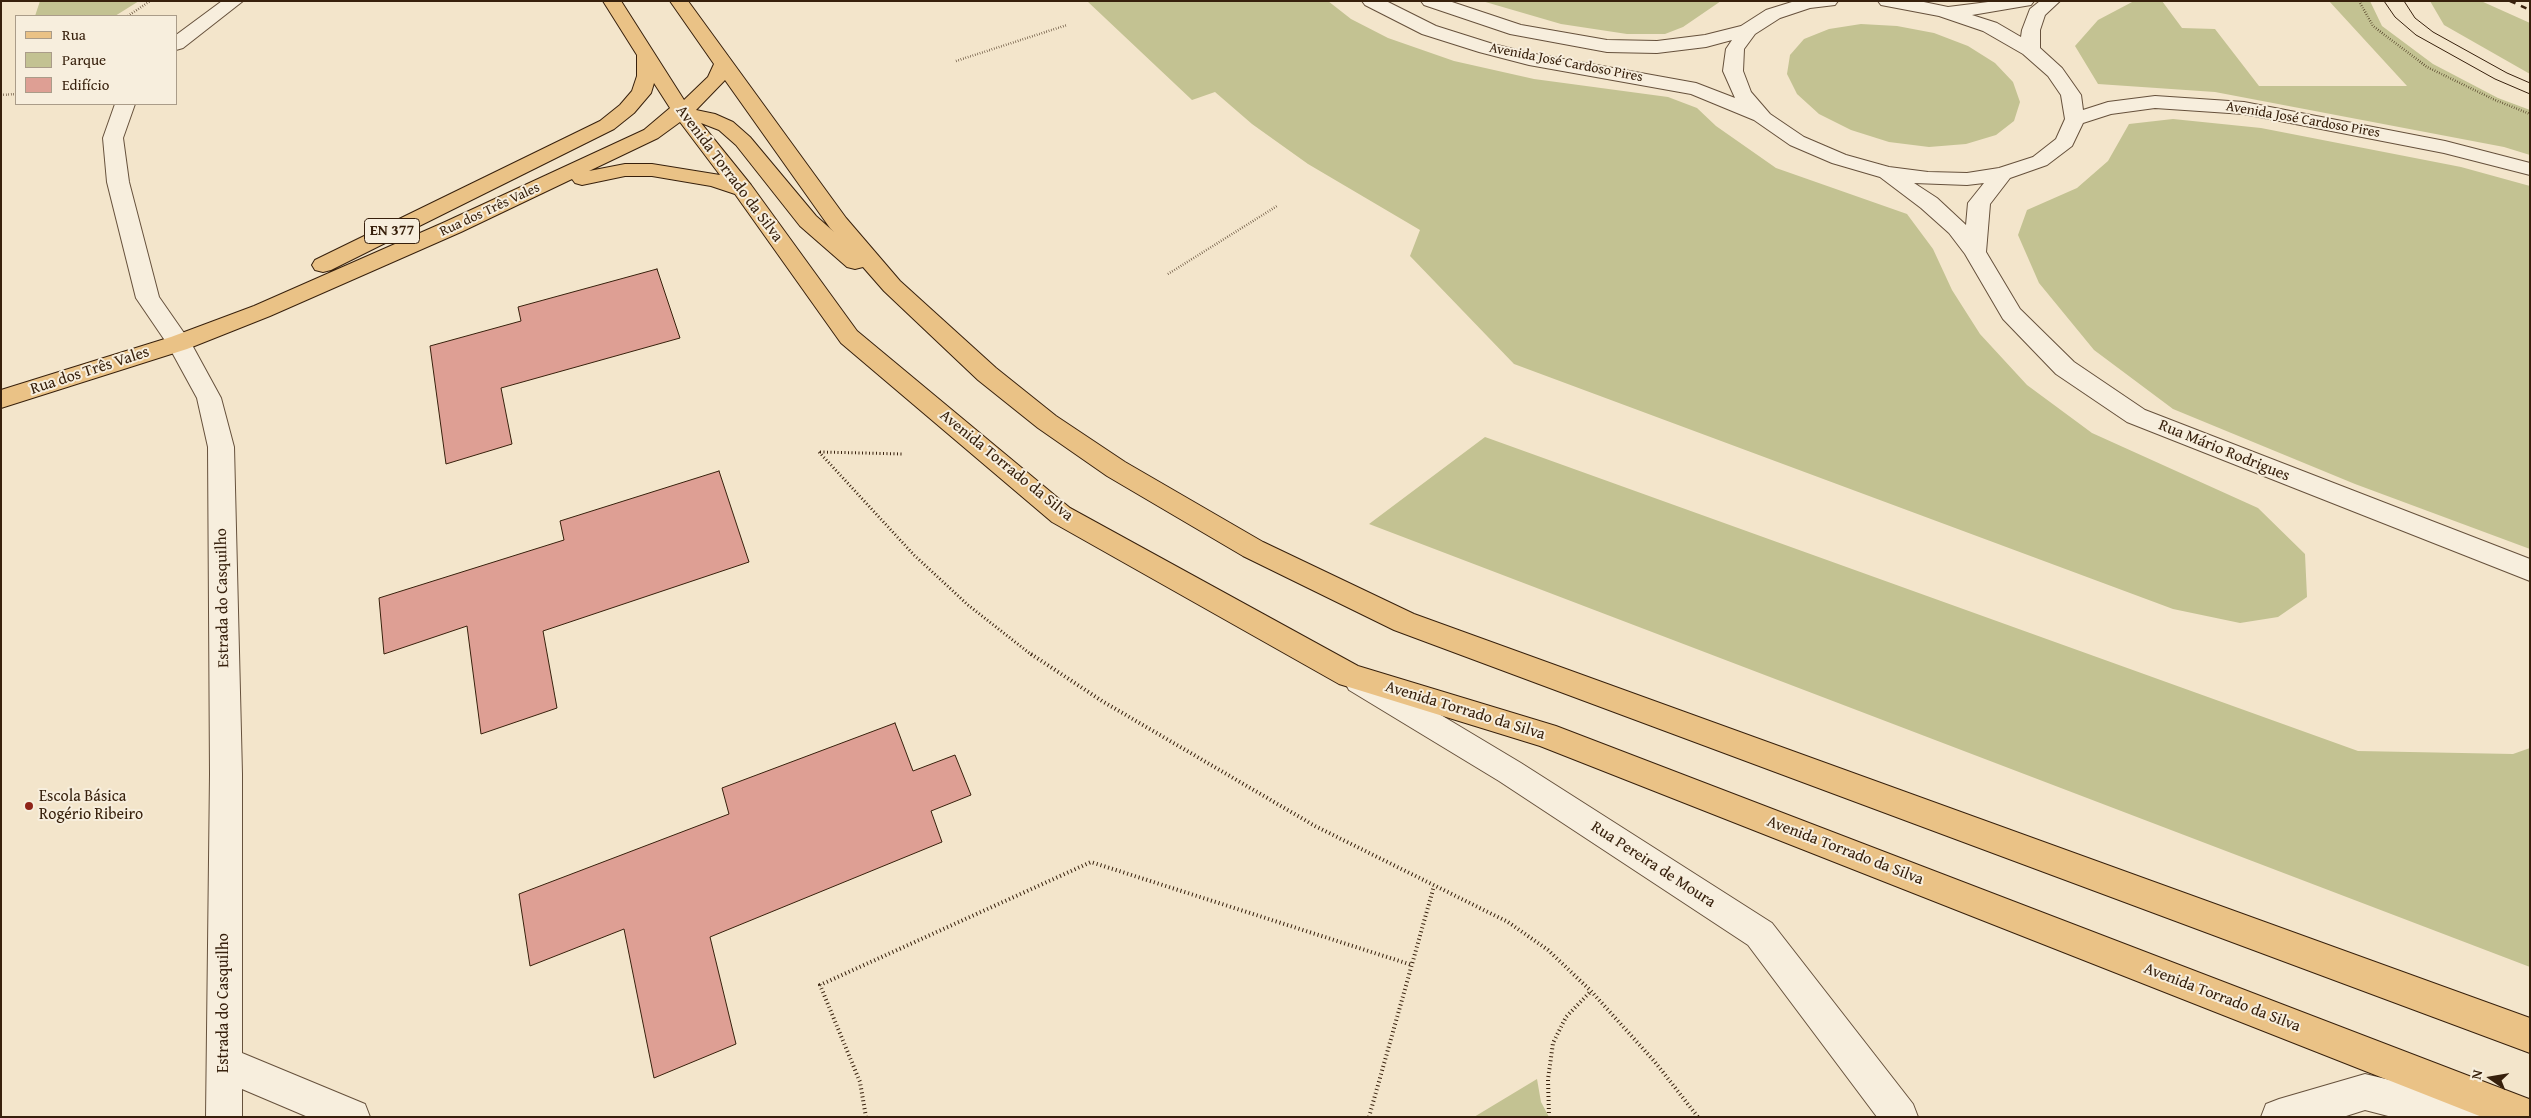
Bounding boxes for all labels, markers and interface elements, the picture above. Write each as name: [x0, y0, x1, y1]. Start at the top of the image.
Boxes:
legend: [15, 15, 178, 105]
text: Rua: [62, 24, 86, 45]
street label: Avenida José Cardoso Pires: [1488, 40, 1644, 86]
text: Parque: [62, 49, 106, 70]
text: Edifício: [62, 74, 109, 95]
street label: Avenida José Cardoso Pires: [2225, 98, 2381, 142]
street label: Avenida Torrado da Silva: [671, 102, 787, 246]
street label: Rua dos Três Vales: [437, 179, 543, 241]
road number: EN 377: [364, 218, 420, 244]
street label: Rua dos Três Vales: [28, 343, 152, 399]
street label: Avenida Torrado da Silva: [935, 406, 1077, 526]
street label: Rua Mário Rodrigues: [2156, 416, 2292, 486]
street label: Estrada do Casquilho: [212, 528, 234, 668]
street label: Avenida Torrado da Silva: [1383, 678, 1547, 744]
place label: Escola Básica Rogério Ribeiro: [39, 787, 143, 825]
marker: Escola Básica Rogério Ribeiro: [23, 800, 35, 812]
street label: Avenida Torrado da Silva: [1764, 812, 1926, 890]
street label: Rua Pereira de Moura: [1587, 818, 1719, 912]
street label: Estrada do Casquilho: [214, 933, 234, 1073]
street label: Avenida Torrado da Silva: [2141, 959, 2303, 1037]
north arrow: [2466, 1053, 2516, 1103]
text: N: [2466, 1068, 2487, 1081]

